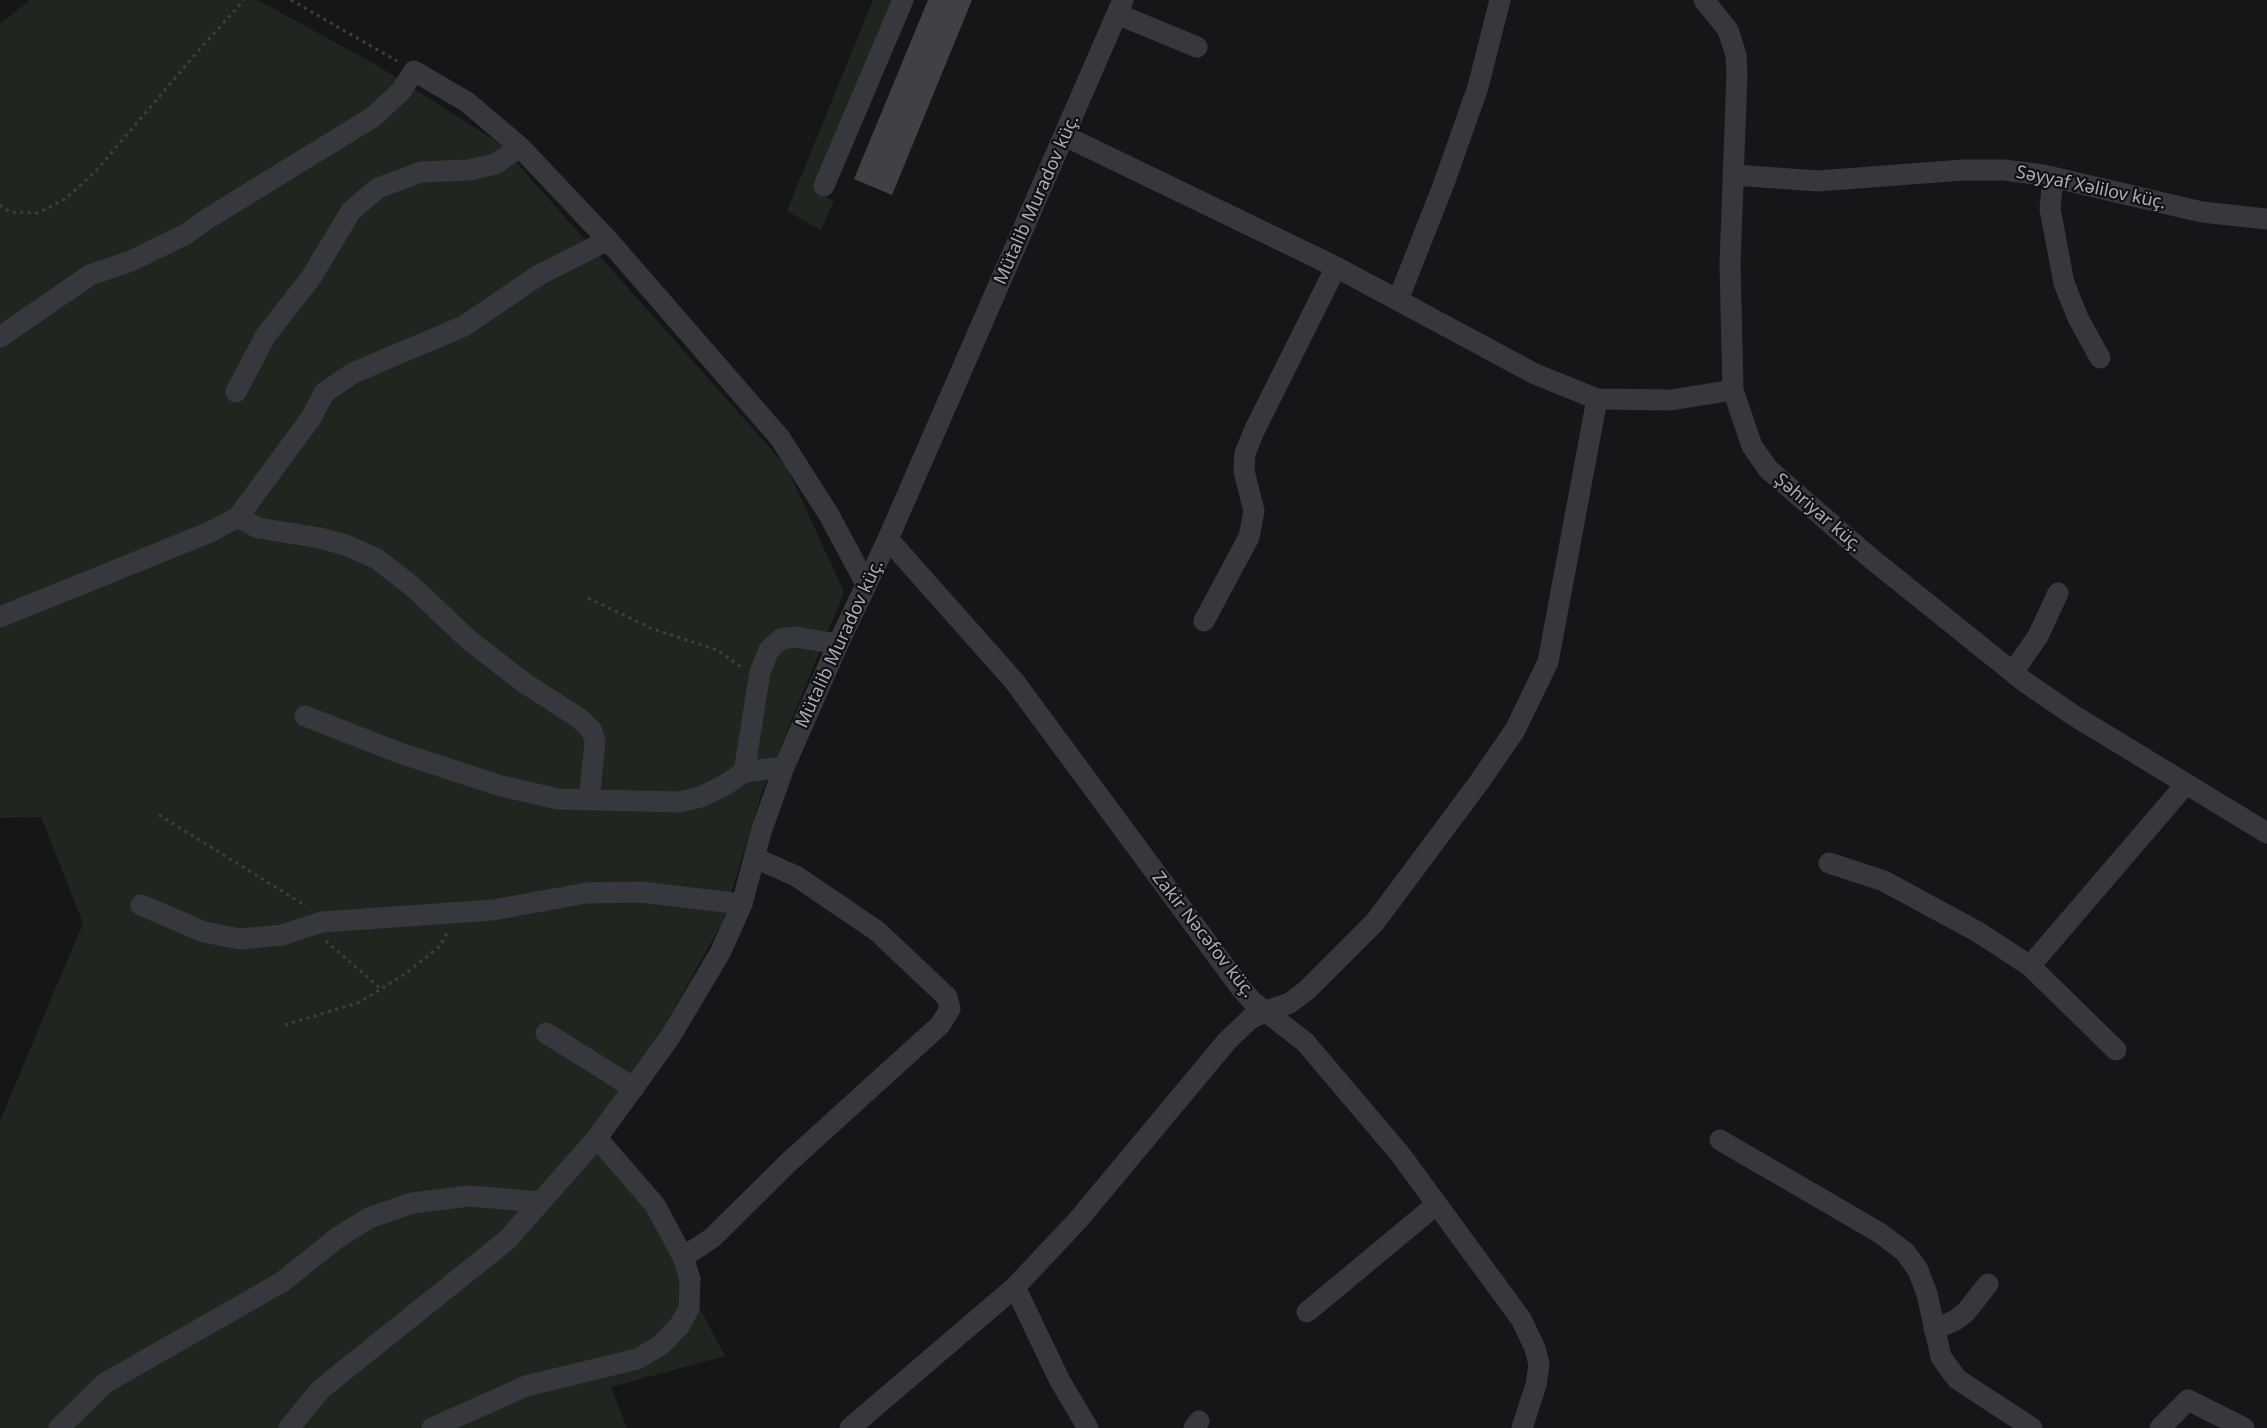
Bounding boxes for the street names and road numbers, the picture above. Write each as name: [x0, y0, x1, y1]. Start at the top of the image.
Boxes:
street label: Mütalib Muradov küç.: [990, 112, 1084, 288]
street label: Səyyaf Xəlilov küç.: [2014, 162, 2168, 214]
street label: Şəhriyar küç.: [1770, 469, 1866, 557]
street label: Mütalib Muradov küç.: [791, 556, 889, 732]
street label: Zakir Nəcəfov küç.: [1147, 868, 1259, 1002]

